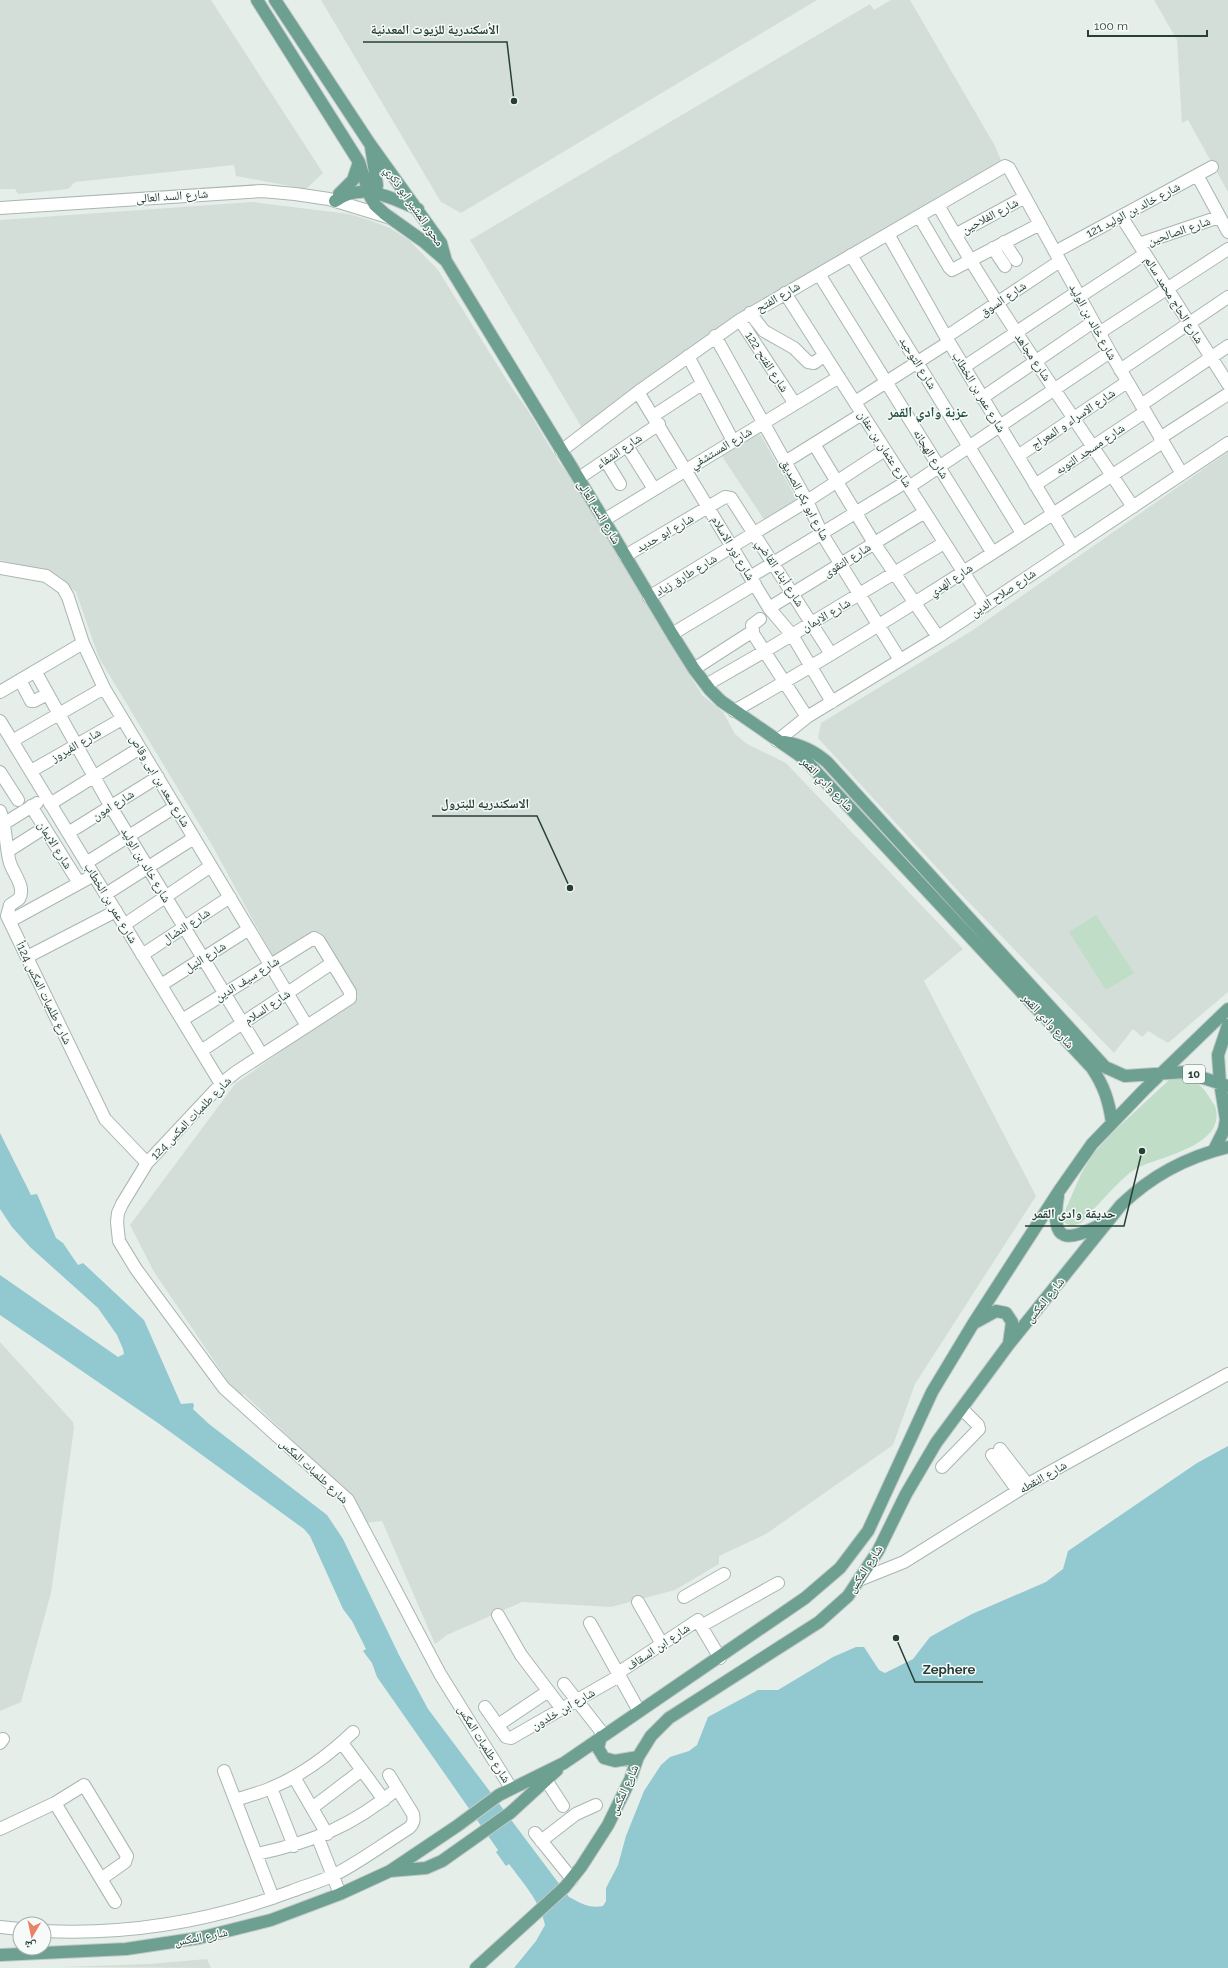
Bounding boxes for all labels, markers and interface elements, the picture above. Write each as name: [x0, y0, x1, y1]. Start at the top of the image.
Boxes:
scale bar: [1088, 12, 1207, 38]
callout: الأسكندرية للزيوت المعدنية: [363, 17, 507, 42]
text: 100 m: [1094, 19, 1128, 33]
text: الأسكندرية للزيوت المعدنية: [371, 22, 499, 37]
street label: محور المشير ابو ذكري: [379, 163, 447, 250]
street label: شارع خالد بن الوليد 121: [1084, 179, 1183, 242]
street label: شارع السد العالى: [136, 186, 209, 206]
street label: شارع الفلاحين: [959, 195, 1021, 238]
street label: شارع الصالحين: [1146, 214, 1213, 249]
street label: شارع الحاج محمد سالم: [1141, 254, 1206, 347]
street label: شارع السوق: [977, 278, 1029, 320]
street label: شارع الفتح: [754, 279, 803, 316]
street label: شارع خالد بن الوليد: [1065, 282, 1120, 363]
street label: شارع الفتح 122: [742, 329, 792, 395]
street label: شارع مجاهد: [1011, 331, 1054, 384]
street label: شارع التوحيد: [896, 334, 940, 392]
street label: شارع عمر بن الخطاب: [949, 349, 1009, 435]
street label: شارع الاسراء و المعراج: [1028, 386, 1118, 453]
district label: عزبة وادي القمر: [887, 404, 968, 423]
street label: شارع عثمان بن عفان: [854, 408, 915, 491]
street label: شارع مسجد التوبه: [1053, 421, 1128, 478]
street label: شارع المستشفي: [688, 424, 756, 474]
street label: شارع الهجانه: [909, 427, 952, 482]
street label: شارع الشفاء: [593, 431, 645, 472]
street label: شارع ابو بكر الصديق: [777, 457, 832, 543]
street label: شارع السد العالى: [574, 477, 624, 547]
street label: شارع ابو حديد: [634, 511, 697, 556]
street label: شارع نور الاسلام: [707, 513, 758, 583]
street label: شارع أبناء القاضي: [750, 537, 807, 611]
street label: شارع التقوى: [821, 540, 874, 581]
street label: شارع طارق زياد: [653, 551, 720, 600]
street label: شارع الهدي: [927, 561, 977, 602]
street label: شارع صلاح الدين: [968, 566, 1039, 621]
street label: شارع الايمان: [799, 595, 854, 635]
street label: شارع الفيروز: [48, 725, 104, 766]
street label: شارع سعد بن ابى وقاص: [126, 732, 193, 830]
street label: شارع وادي القمر: [795, 753, 856, 816]
street label: شارع امون: [89, 787, 137, 824]
callout: الاسكندريه للبترول: [432, 791, 537, 816]
text: الاسكندريه للبترول: [441, 796, 529, 811]
street label: شارع الايمان: [34, 818, 75, 872]
street label: شارع خالد بن الوليد: [117, 825, 174, 906]
street label: شارع عمر بن الخطاب: [81, 860, 141, 946]
street label: شارع النضال: [159, 905, 213, 947]
street label: شارع طلمبات المكس 124أ: [12, 939, 75, 1047]
street label: شارع النيل: [182, 939, 229, 976]
street label: شارع سيف الدين: [212, 954, 282, 1005]
street label: شارع السلام: [241, 986, 293, 1028]
street label: شارع وادي القمر: [1016, 990, 1077, 1053]
road number: 10: [1183, 1065, 1205, 1083]
street label: شارع طلمبات المكس 124: [148, 1074, 235, 1163]
callout: حديقة وادى القمر: [1025, 1201, 1124, 1226]
text: حديقة وادى القمر: [1031, 1206, 1116, 1221]
street label: شارع المكس: [1023, 1275, 1068, 1326]
street label: شارع طلمبات المكس: [276, 1436, 351, 1507]
street label: شارع النقطه: [1017, 1458, 1070, 1497]
street label: شارع المكس: [844, 1542, 886, 1596]
street label: شارع ابن السقاف: [624, 1621, 693, 1674]
callout: Zephere: [915, 1657, 983, 1682]
text: Zephere: [923, 1662, 975, 1677]
street label: شارع ابن خلدون: [529, 1685, 598, 1734]
street label: شارع طلمبات المكس: [454, 1703, 513, 1786]
street label: شارع المكس: [607, 1762, 642, 1818]
north arrow: [12, 1916, 52, 1956]
street label: شارع المكس: [173, 1925, 229, 1950]
text: ش: [23, 1937, 37, 1953]

